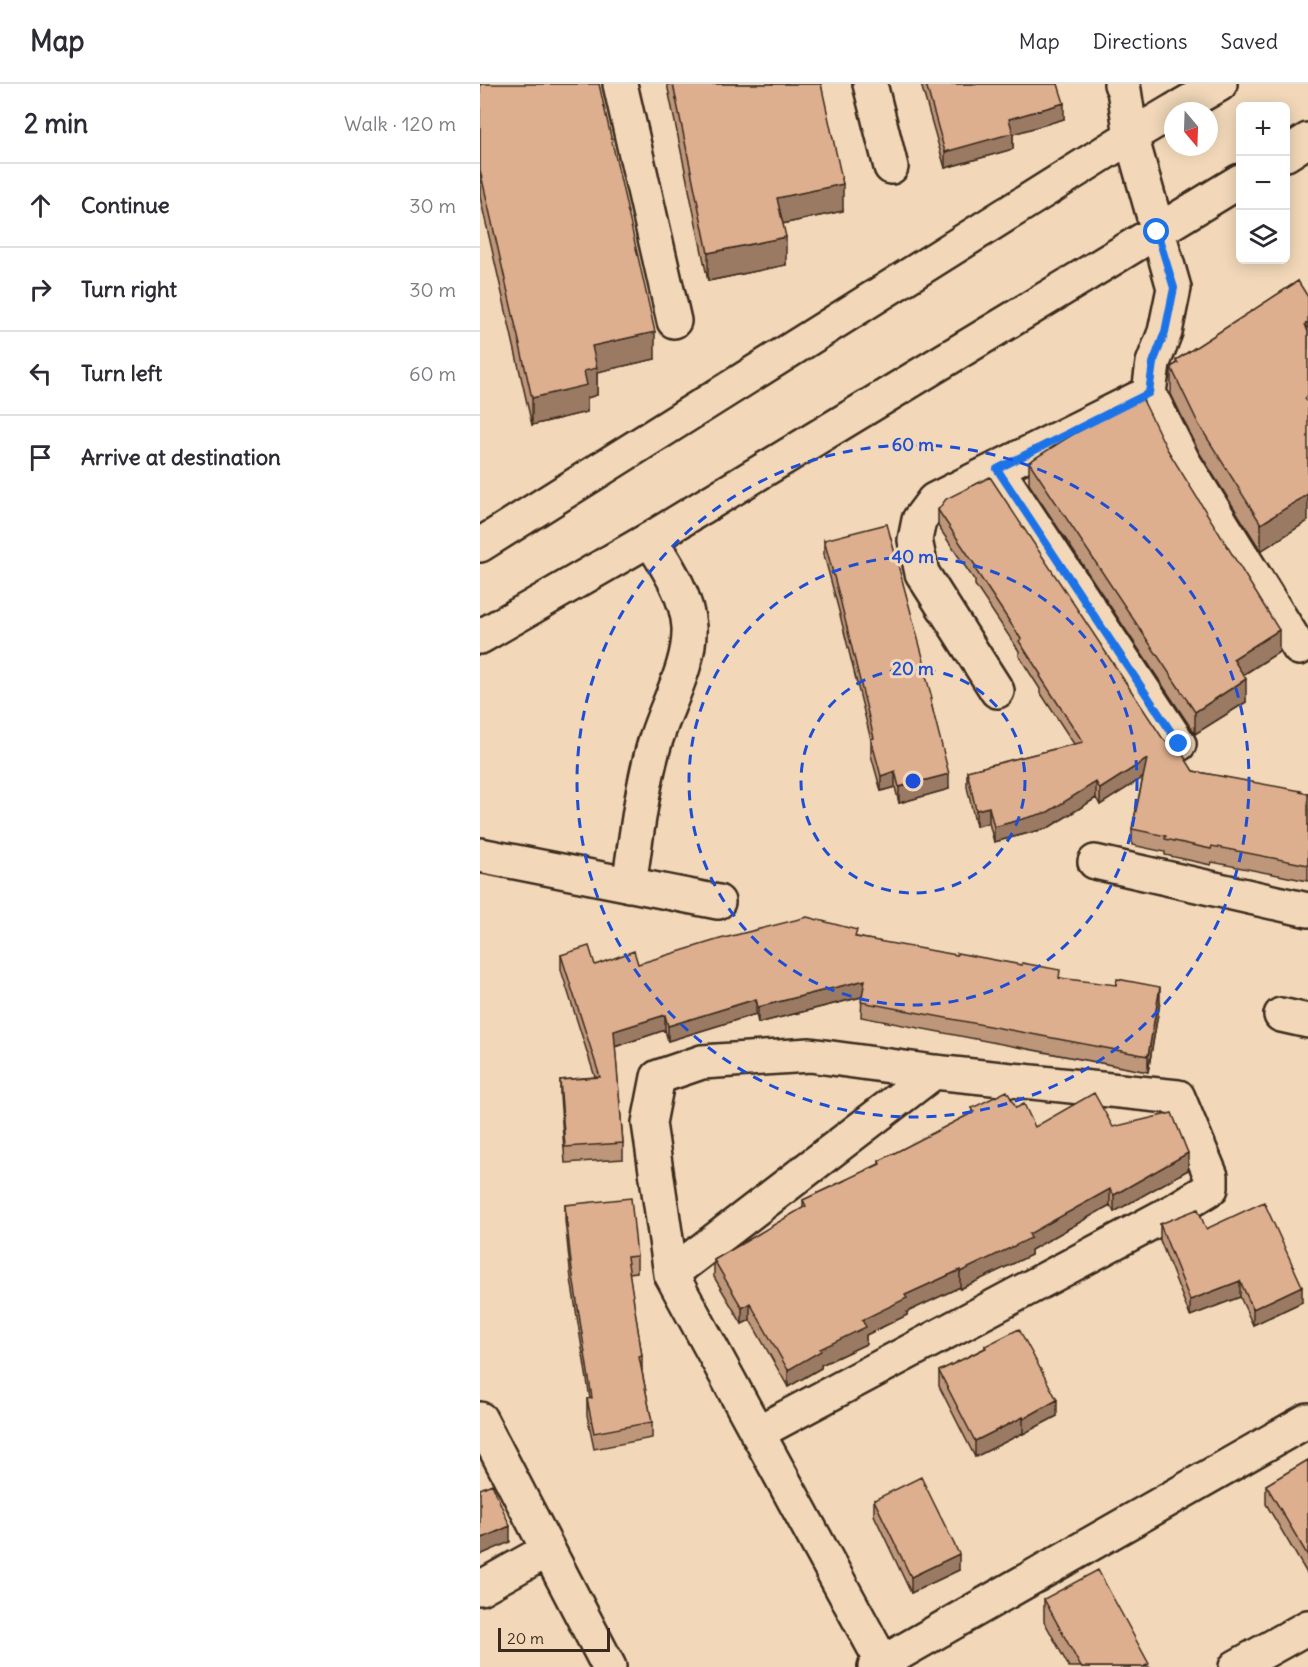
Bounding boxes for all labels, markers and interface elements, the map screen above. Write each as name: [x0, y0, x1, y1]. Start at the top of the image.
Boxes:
text: Map: [30, 23, 84, 59]
text: Map: [1019, 28, 1060, 55]
text: Directions: [1093, 28, 1187, 55]
text: Saved: [1220, 28, 1278, 55]
north arrow: [1164, 102, 1218, 156]
map controls: [1236, 102, 1290, 264]
button: +: [1236, 102, 1290, 156]
text: 2 min: [24, 107, 88, 140]
text: Walk · 120 m: [344, 111, 456, 136]
button: −: [1236, 156, 1290, 210]
icon: ahead: [24, 189, 57, 222]
text: Continue: [81, 191, 170, 219]
text: 30 m: [409, 193, 456, 218]
button: layers: [1236, 210, 1290, 264]
route start: [1143, 218, 1169, 244]
icon: right: [24, 273, 57, 306]
text: Turn right: [81, 275, 177, 303]
text: 30 m: [409, 277, 456, 302]
icon: left: [24, 357, 57, 390]
text: Turn left: [81, 359, 162, 387]
text: 60 m: [409, 361, 456, 386]
text: 60 m: [892, 433, 934, 456]
icon: arrive: [24, 441, 57, 474]
text: Arrive at destination: [81, 443, 281, 471]
text: 40 m: [892, 545, 934, 568]
text: 20 m: [892, 657, 934, 680]
route end: [1165, 730, 1191, 756]
centre of rings: [903, 771, 923, 791]
scale bar: [498, 1625, 610, 1652]
text: 20 m: [507, 1628, 544, 1648]

